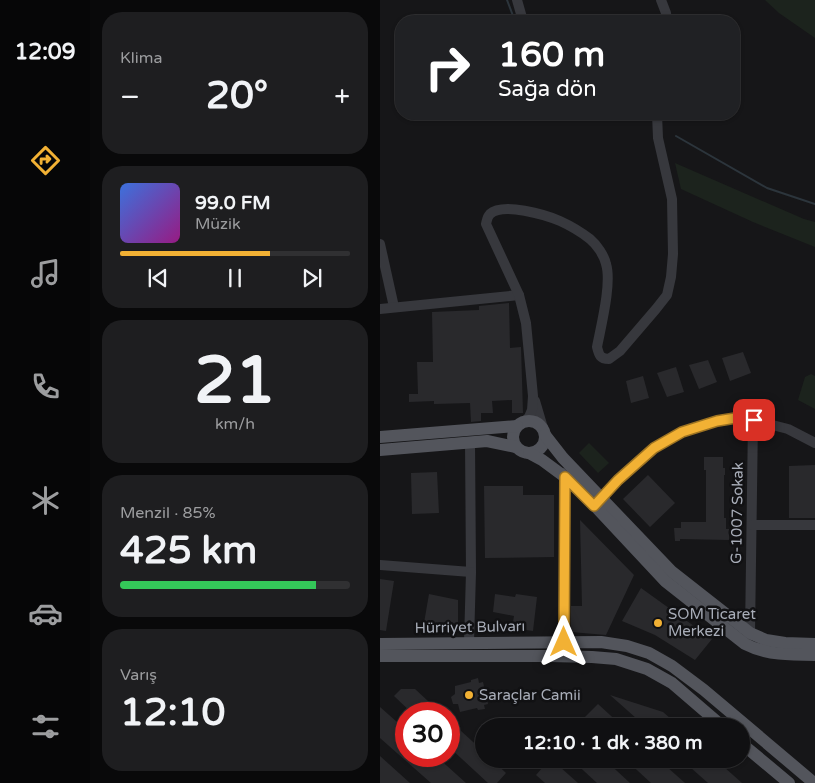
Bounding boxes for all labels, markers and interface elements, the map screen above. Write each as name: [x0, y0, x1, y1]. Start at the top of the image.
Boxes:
text: 160 m: [498, 34, 605, 76]
icon: right: [415, 35, 480, 100]
text: 12:09: [15, 39, 75, 65]
text: Klima: [120, 48, 162, 68]
text: 20°: [206, 73, 268, 119]
text: Sağa dön: [498, 76, 597, 102]
text: −: [120, 80, 140, 114]
text: +: [334, 80, 350, 114]
icon: directions: [28, 143, 63, 178]
text: 99.0 FM: [195, 192, 271, 214]
text: Müzik: [195, 214, 241, 234]
icon: music: [28, 256, 63, 291]
icon: previous: [144, 264, 172, 292]
icon: pause: [221, 264, 249, 292]
icon: next: [298, 264, 326, 292]
text: 21: [194, 342, 276, 421]
icon: phone: [28, 369, 63, 404]
pin: [733, 399, 775, 441]
icon: arrive: [740, 406, 768, 434]
text: km/h: [215, 414, 255, 434]
street label: G-1007 Sokak: [727, 462, 747, 564]
icon: climate: [28, 483, 63, 518]
text: Menzil · 85%: [120, 503, 216, 523]
text: 425 km: [120, 528, 257, 574]
icon: car: [28, 596, 63, 631]
place label: SOM Ticaret Merkezi: [668, 605, 756, 640]
position arrow: [537, 615, 589, 667]
street label: Hürriyet Bulvarı: [415, 617, 525, 637]
marker: SOM Ticaret Merkezi: [652, 617, 664, 629]
text: Varış: [120, 665, 157, 685]
place label: Saraçlar Camii: [479, 686, 581, 704]
marker: Saraçlar Camii: [463, 689, 475, 701]
text: 12:10: [120, 690, 225, 736]
speed limit sign: 30: [395, 702, 460, 767]
icon: filters: [28, 709, 63, 744]
text: 12:10 · 1 dk · 380 m: [523, 732, 702, 754]

